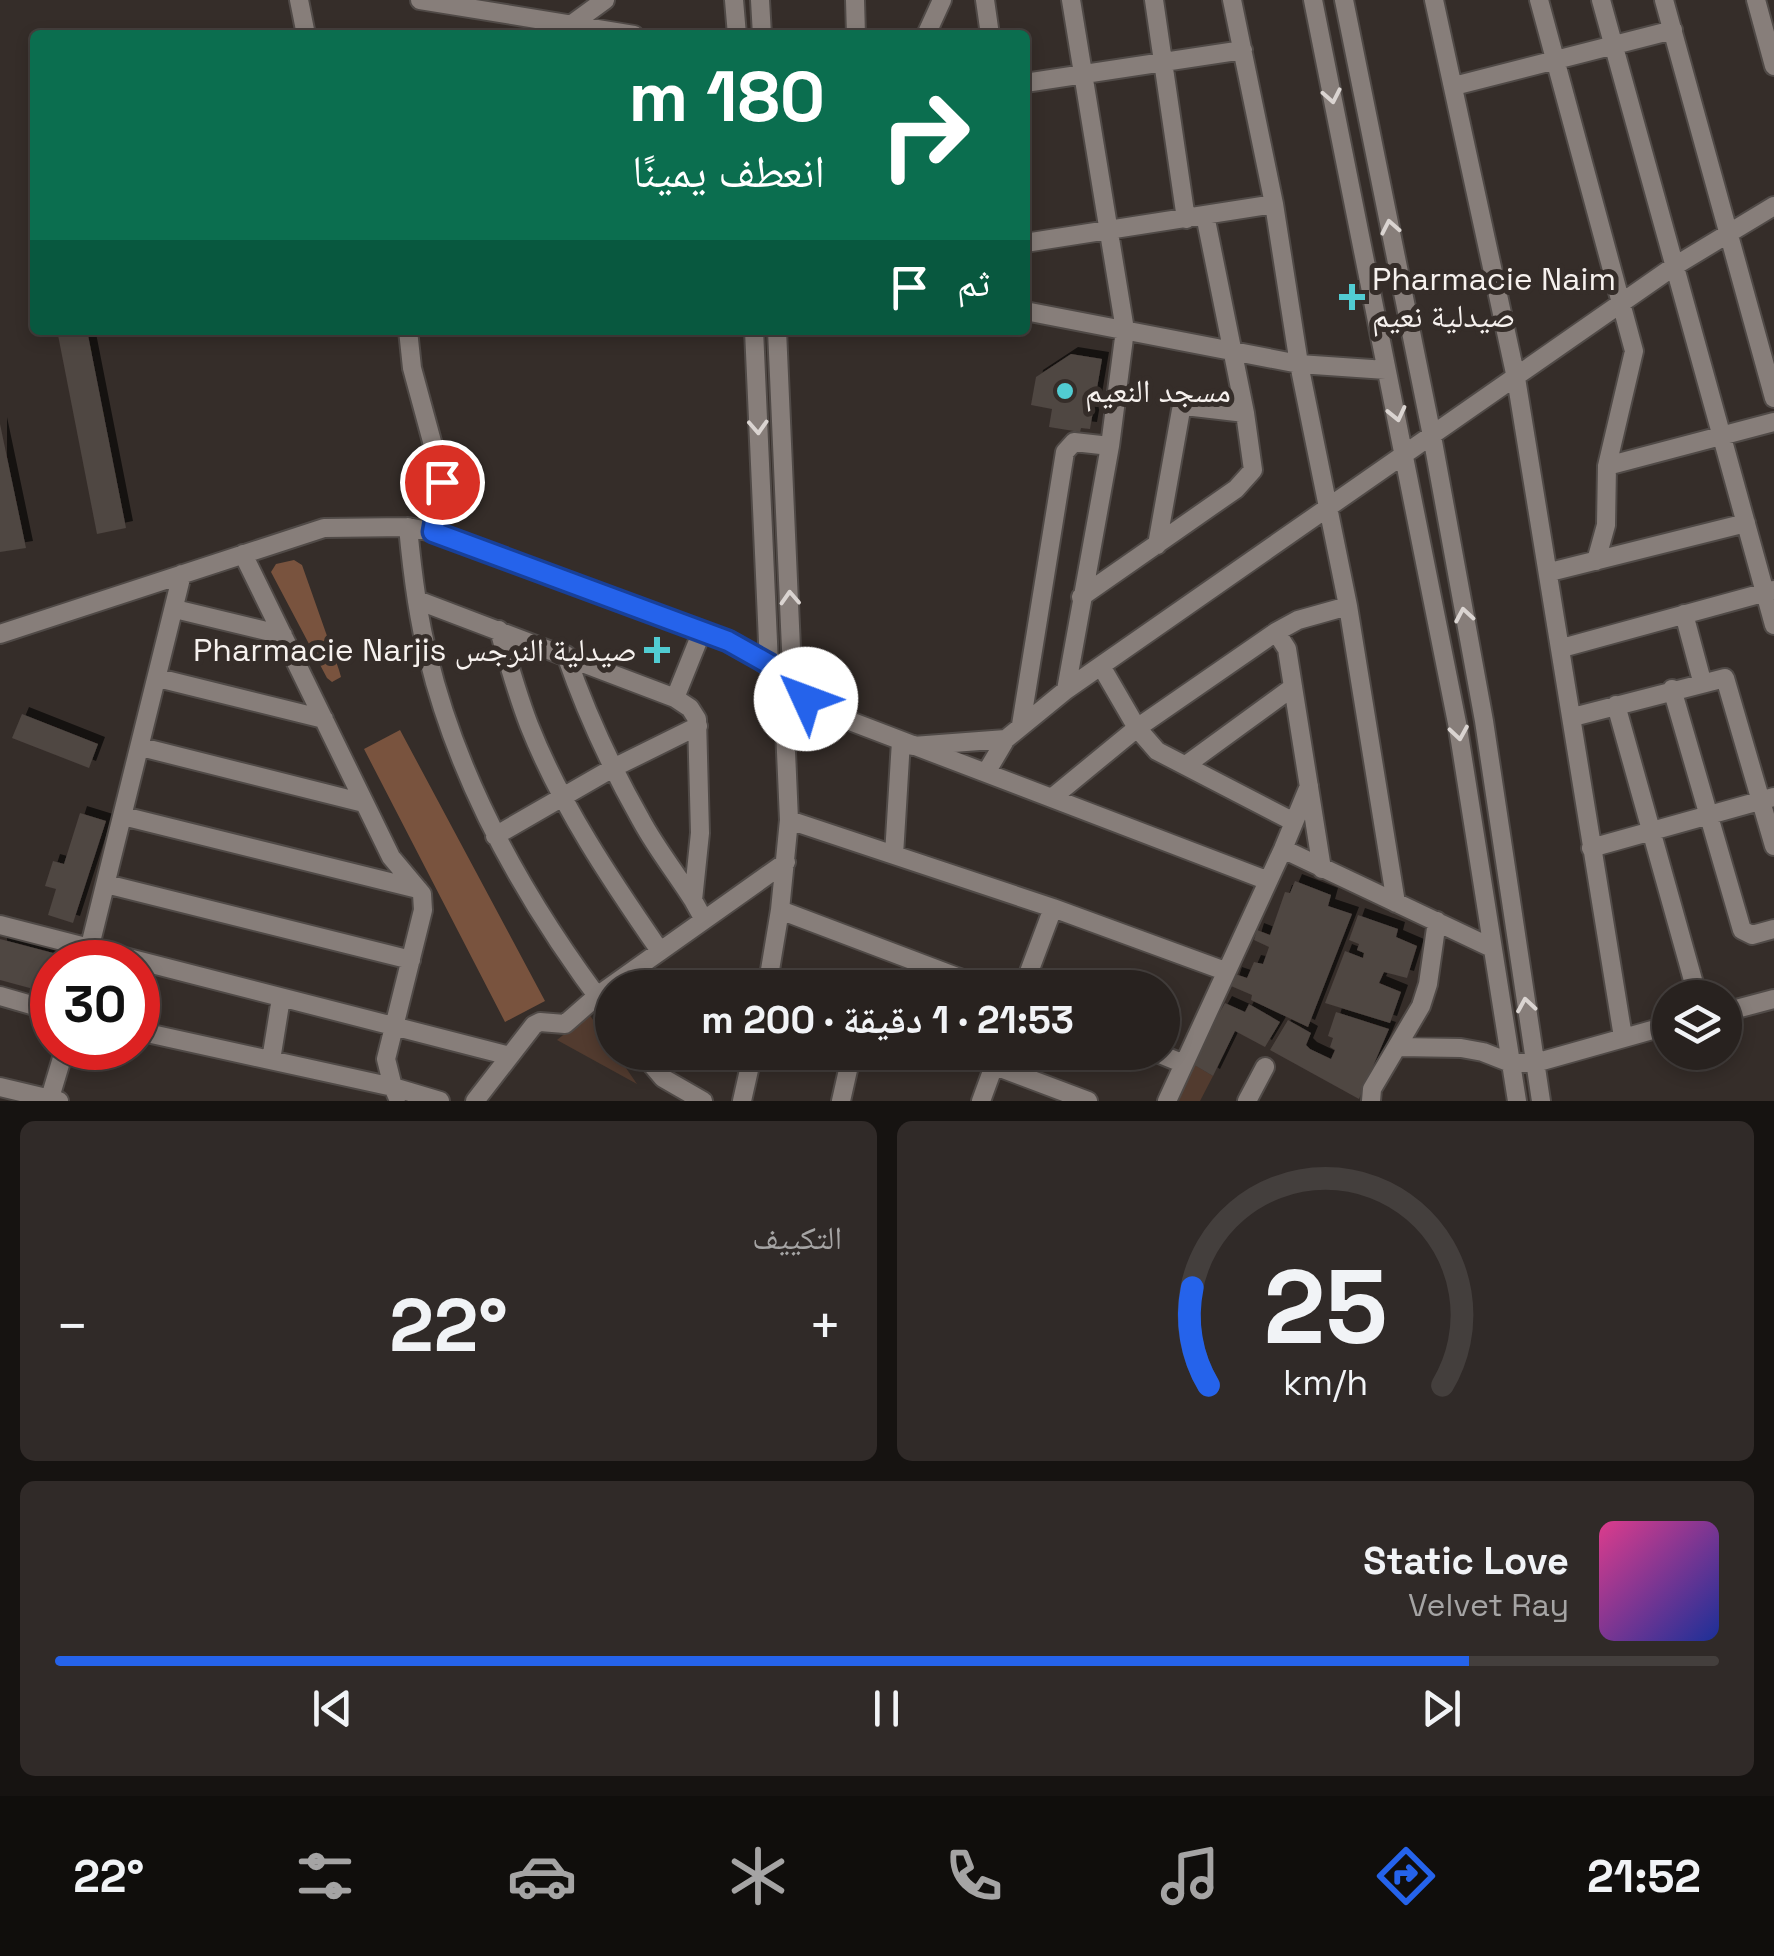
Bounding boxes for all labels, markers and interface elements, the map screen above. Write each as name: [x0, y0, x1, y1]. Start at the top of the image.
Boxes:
text: 180 m: [628, 52, 825, 141]
icon: right: [860, 70, 990, 200]
one-way arrow: [1321, 87, 1342, 104]
text: انعطف يمينًا: [632, 143, 825, 200]
one-way arrow: [1380, 219, 1401, 236]
text: ثم: [957, 259, 990, 307]
place label: Pharmacie Naim صيدلية نعيم: [1372, 259, 1616, 337]
icon: arrive: [882, 260, 937, 315]
marker: Pharmacie Naim صيدلية نعيم: [1341, 286, 1363, 308]
place label: مسجد النعيم: [1085, 371, 1231, 412]
marker: مسجد النعيم: [1054, 380, 1076, 402]
one-way arrow: [1385, 405, 1406, 422]
one-way arrow: [748, 420, 769, 436]
pin: [400, 440, 485, 525]
icon: arrive: [415, 455, 470, 510]
one-way arrow: [780, 589, 801, 605]
one-way arrow: [1454, 606, 1475, 623]
place label: Pharmacie Narjis صيدلية النرجس: [193, 630, 637, 670]
marker: Pharmacie Narjis صيدلية النرجس: [646, 639, 668, 661]
position arrow: [754, 647, 858, 751]
one-way arrow: [1448, 725, 1469, 741]
speed limit sign: 30: [30, 940, 160, 1070]
map controls: [1652, 980, 1742, 1070]
button: layers: [1652, 980, 1742, 1070]
text: 21:53 · 1 دقيقة · 200 m: [701, 996, 1074, 1044]
one-way arrow: [1516, 996, 1537, 1013]
text: التكييف: [752, 1218, 842, 1258]
text: 25: [1263, 1241, 1388, 1373]
text: 22°: [389, 1277, 508, 1373]
text: −: [55, 1291, 89, 1361]
text: +: [808, 1291, 842, 1361]
text: km/h: [1283, 1360, 1368, 1405]
text: Static Love: [1363, 1537, 1569, 1585]
text: Velvet Ray: [1408, 1585, 1569, 1625]
icon: previous: [305, 1681, 360, 1736]
icon: pause: [859, 1681, 914, 1736]
icon: next: [1414, 1681, 1469, 1736]
icon: filters: [290, 1841, 360, 1911]
icon: car: [507, 1841, 577, 1911]
icon: climate: [723, 1841, 793, 1911]
icon: phone: [939, 1841, 1009, 1911]
icon: music: [1155, 1841, 1225, 1911]
icon: directions: [1371, 1841, 1441, 1911]
text: 22°: [73, 1848, 144, 1905]
text: 21:52: [1587, 1848, 1701, 1905]

